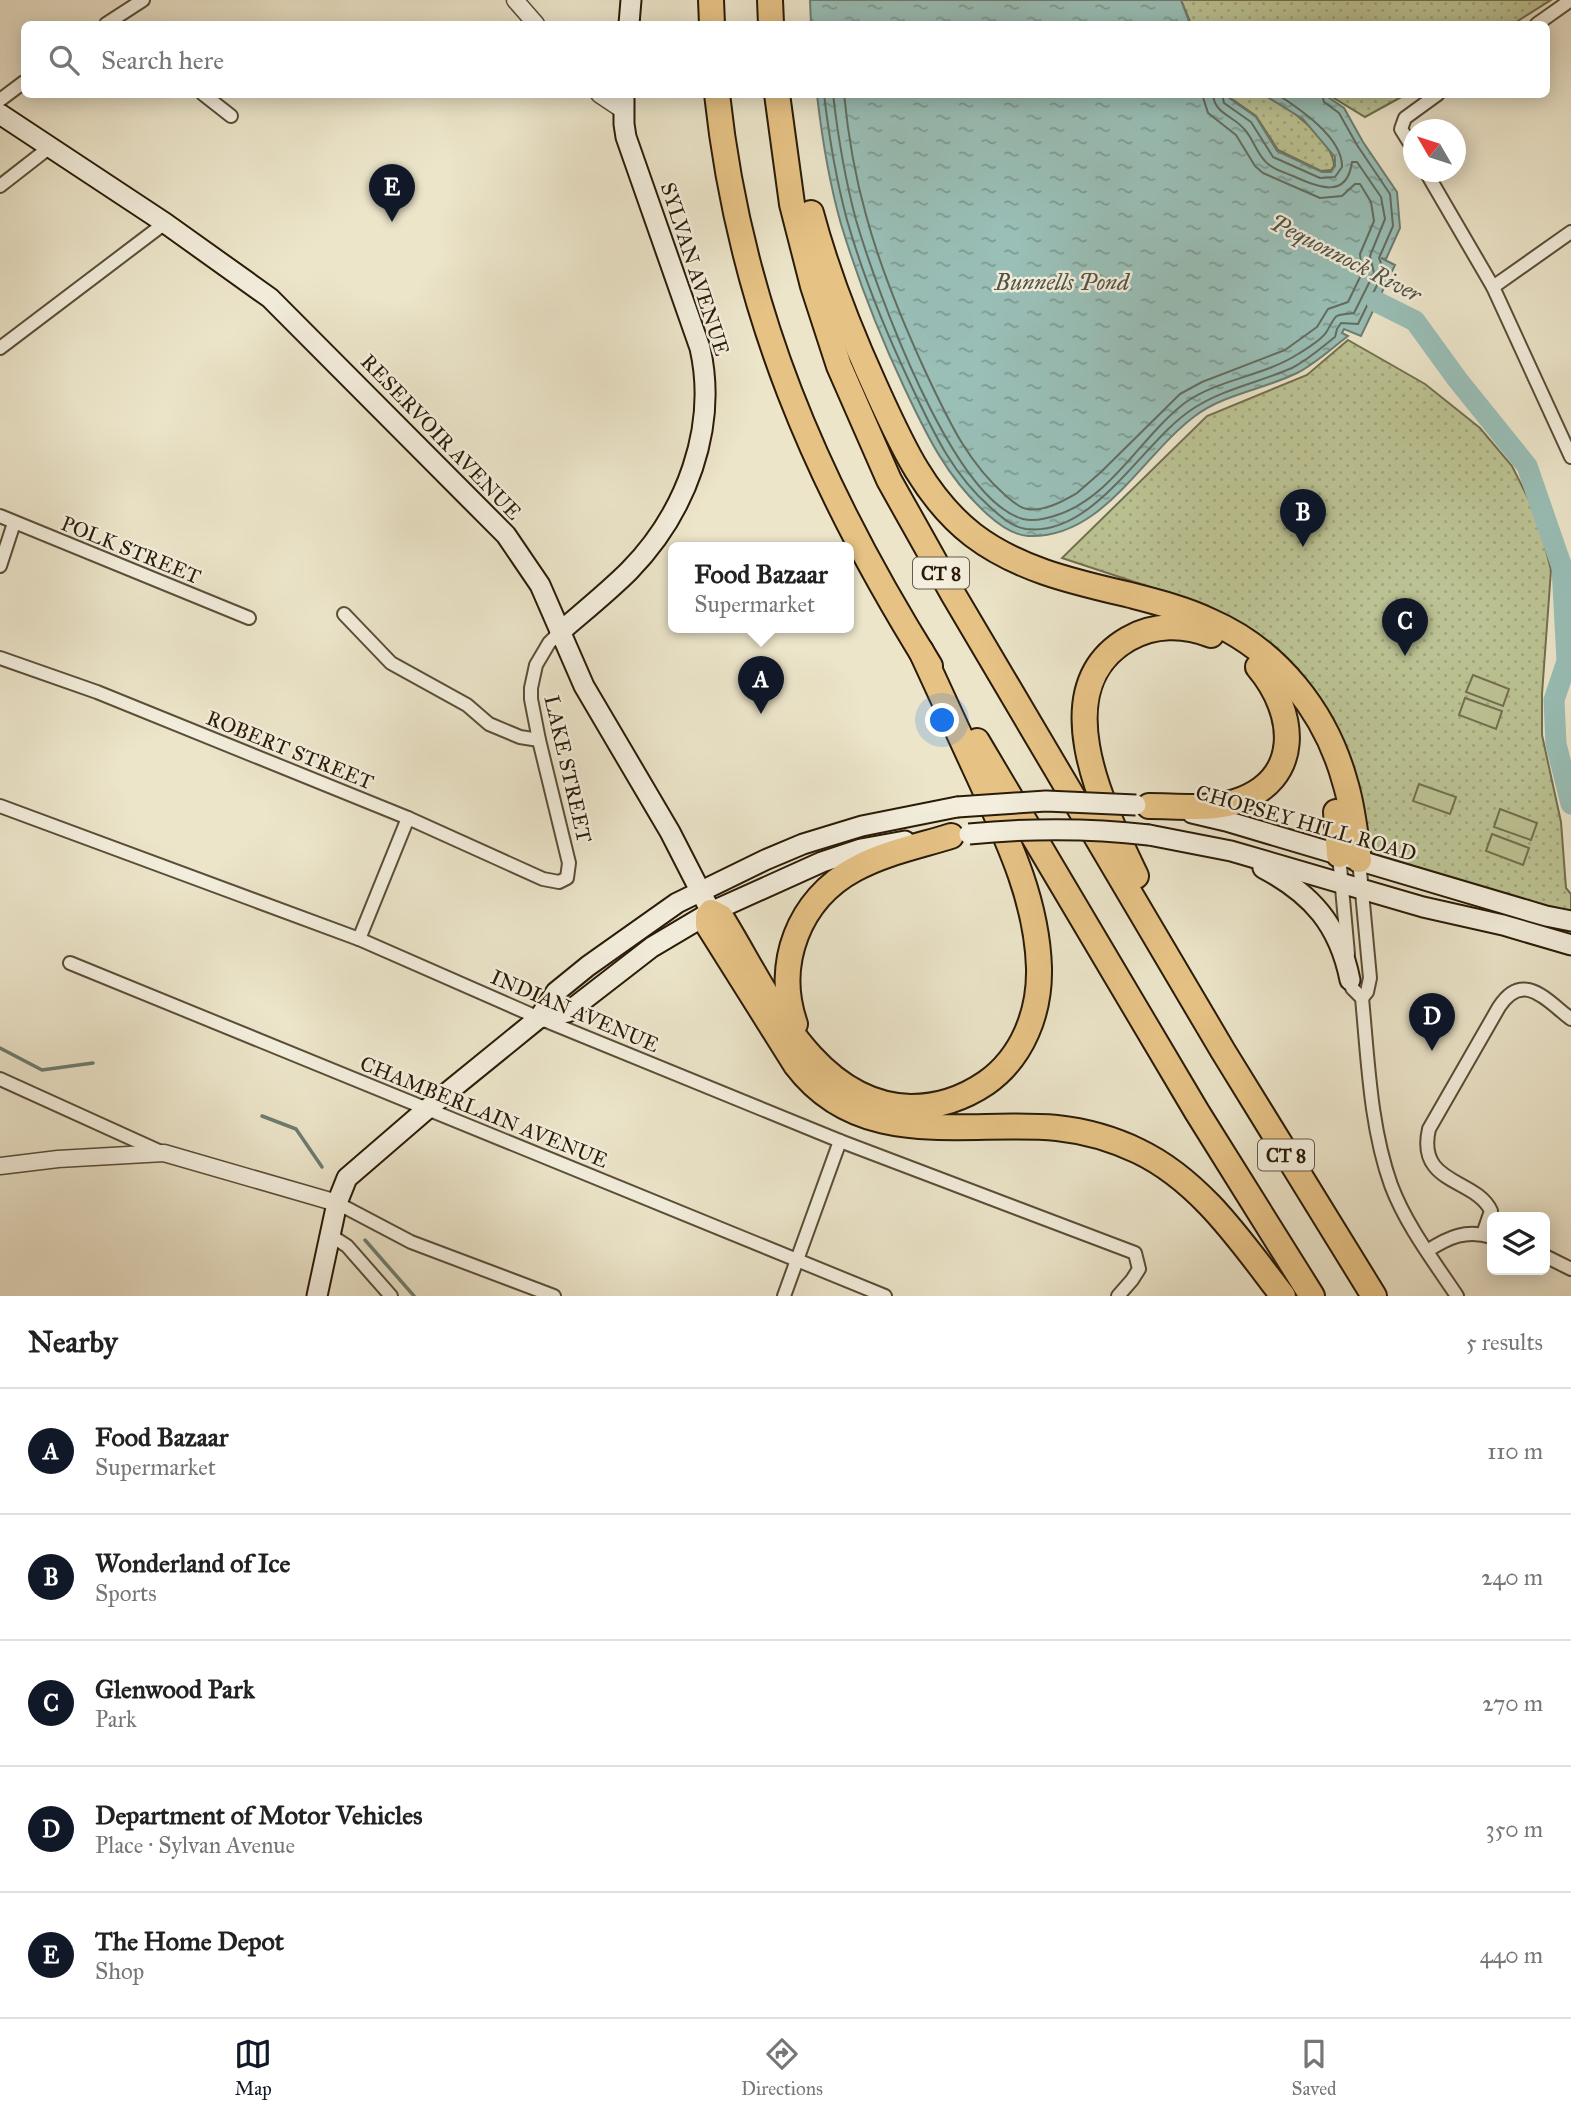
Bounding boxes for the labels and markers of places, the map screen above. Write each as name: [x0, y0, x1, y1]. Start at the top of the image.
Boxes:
pin: E: [369, 164, 415, 222]
pin: B: [1280, 489, 1326, 547]
pin: C: [1382, 598, 1428, 656]
pin: A: [738, 656, 784, 714]
pin: D: [1409, 993, 1455, 1051]

